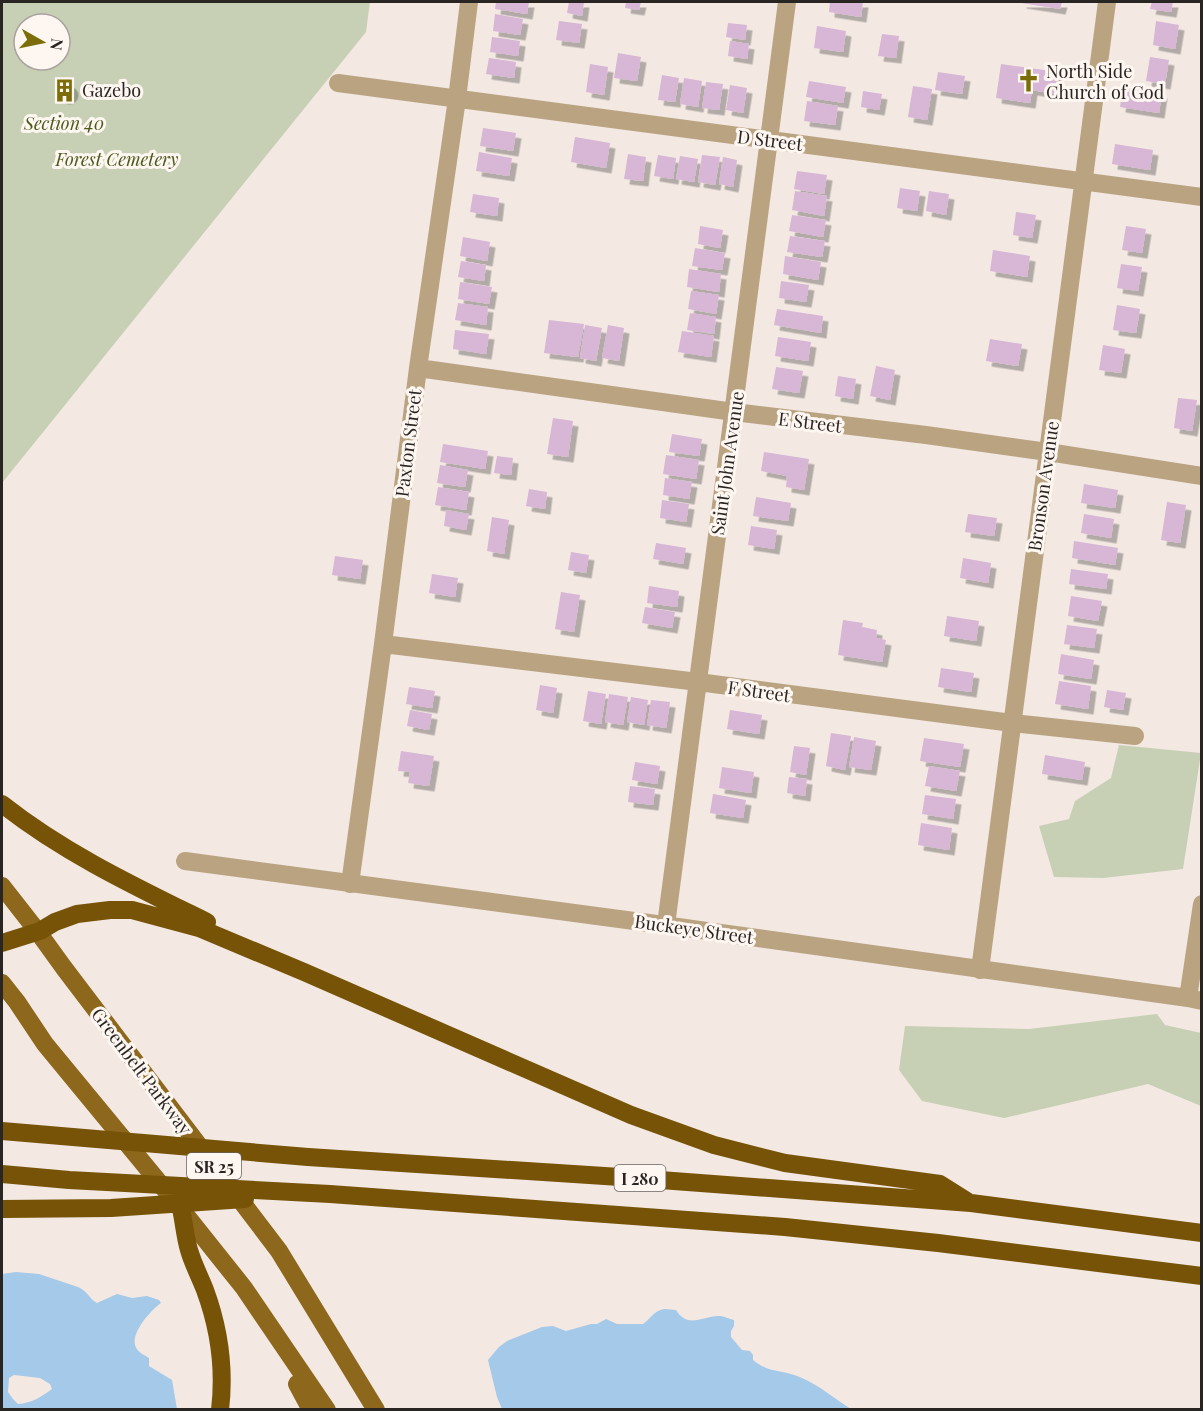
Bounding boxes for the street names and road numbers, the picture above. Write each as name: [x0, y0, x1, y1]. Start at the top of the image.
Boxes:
street label: D Street: [736, 124, 805, 156]
street label: Paxton Street: [389, 387, 427, 498]
street label: Saint John Avenue: [705, 389, 749, 537]
street label: E Street: [777, 406, 844, 438]
street label: Bronson Avenue: [1022, 419, 1064, 553]
street label: F Street: [726, 675, 792, 707]
street label: Buckeye Street: [633, 909, 755, 949]
street label: Greenbelt Parkway: [86, 1003, 198, 1139]
road number: SR 25: [187, 1153, 241, 1179]
road number: I 280: [614, 1165, 666, 1191]

